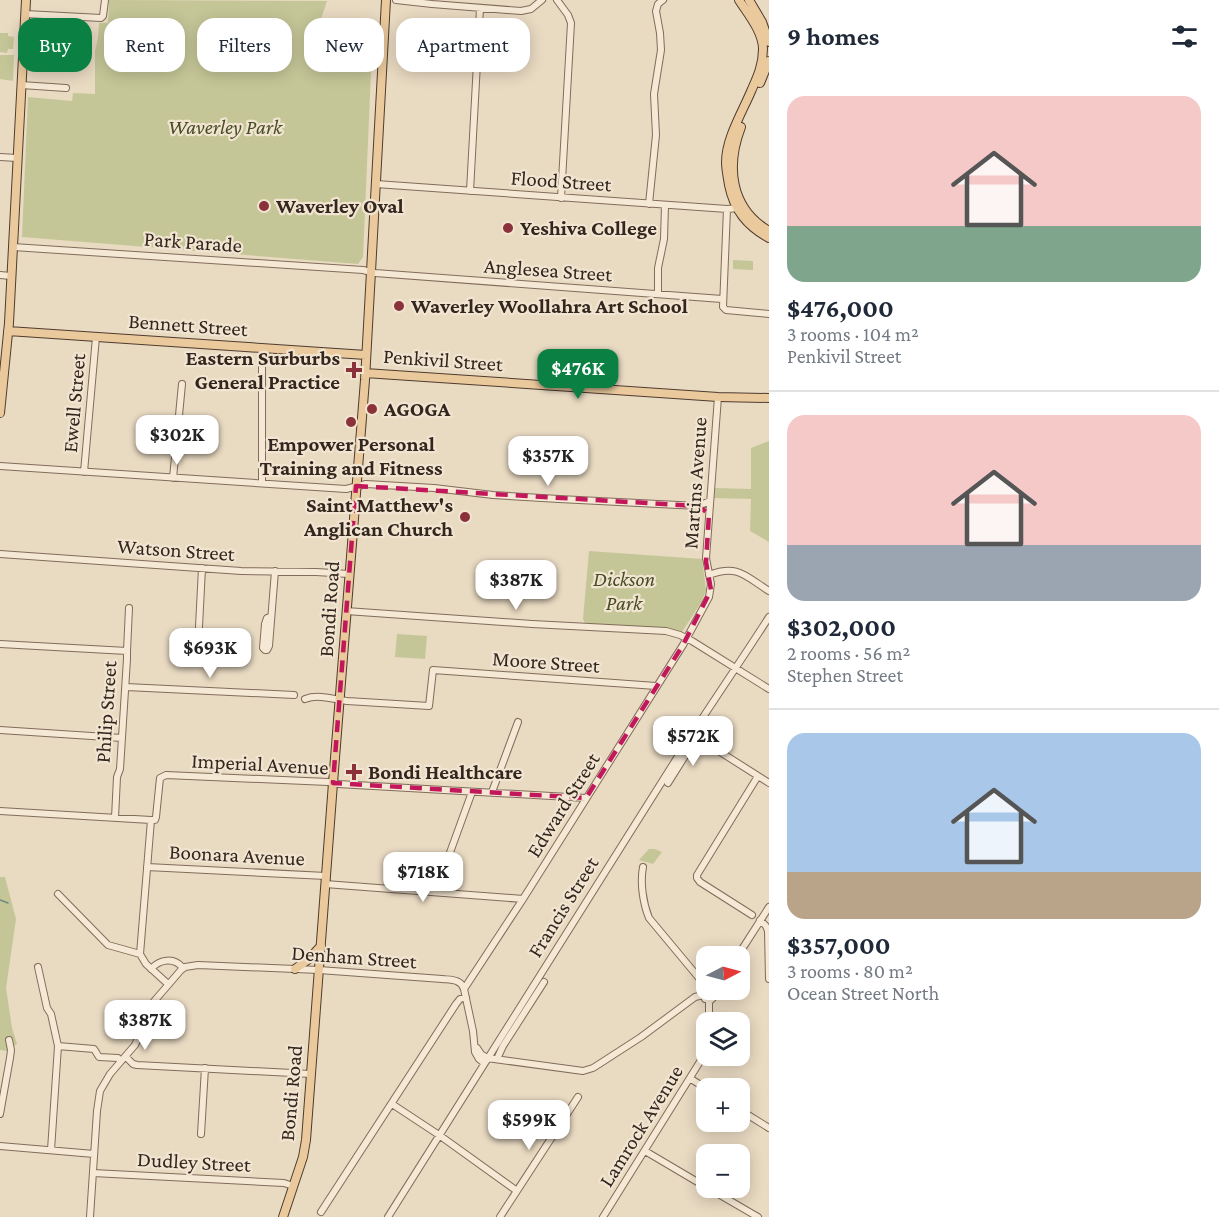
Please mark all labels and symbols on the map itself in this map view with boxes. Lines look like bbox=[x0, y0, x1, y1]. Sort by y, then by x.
park label: Waverley Park bbox=[168, 115, 283, 139]
street label: Flood Street bbox=[510, 166, 613, 197]
place label: Waverley Oval bbox=[275, 194, 404, 218]
marker: Waverley Oval bbox=[257, 199, 271, 213]
place label: Yeshiva College bbox=[520, 216, 657, 240]
marker: Yeshiva College bbox=[501, 221, 515, 235]
street label: Park Parade bbox=[143, 227, 243, 257]
street label: Anglesea Street bbox=[483, 254, 614, 287]
place label: Waverley Woollahra Art School bbox=[410, 294, 688, 318]
marker: Waverley Woollahra Art School bbox=[392, 299, 406, 313]
street label: Bennett Street bbox=[128, 309, 250, 341]
street label: Penkivil Street bbox=[382, 344, 505, 376]
place label: Eastern Surburbs General Practice bbox=[185, 346, 340, 394]
pin: $476K bbox=[536, 349, 620, 400]
street label: Ewell Street bbox=[58, 351, 90, 454]
marker: Eastern Surburbs General Practice bbox=[345, 361, 363, 379]
place label: AGOGA bbox=[383, 397, 451, 421]
marker: AGOGA bbox=[365, 402, 379, 416]
pin: $302K bbox=[135, 415, 219, 466]
marker: Empower Personal Training and Fitness bbox=[344, 415, 358, 429]
street label: Martins Avenue bbox=[678, 416, 712, 550]
place label: Empower Personal Training and Fitness bbox=[260, 432, 443, 480]
pin: $357K bbox=[506, 436, 590, 487]
place label: Saint Matthew's Anglican Church bbox=[303, 493, 453, 541]
marker: Saint Matthew's Anglican Church bbox=[458, 510, 472, 524]
street label: Watson Street bbox=[116, 534, 237, 566]
street label: Bondi Road bbox=[314, 560, 344, 658]
pin: $387K bbox=[474, 560, 558, 611]
park label: Dickson Park bbox=[593, 567, 655, 615]
pin: $693K bbox=[168, 628, 252, 679]
street label: Moore Street bbox=[491, 646, 602, 678]
street label: Philip Street bbox=[90, 659, 122, 764]
pin: $572K bbox=[651, 716, 735, 767]
street label: Edward Street bbox=[521, 747, 605, 862]
street label: Imperial Avenue bbox=[191, 748, 329, 780]
place label: Bondi Healthcare bbox=[368, 760, 523, 784]
marker: Bondi Healthcare bbox=[345, 763, 363, 781]
street label: Boonara Avenue bbox=[169, 839, 305, 871]
street label: Francis Street bbox=[523, 851, 604, 962]
pin: $718K bbox=[381, 852, 465, 903]
street label: Denham Street bbox=[291, 941, 418, 973]
north arrow bbox=[696, 946, 750, 1000]
pin: $387K bbox=[103, 1000, 187, 1051]
street label: Bondi Road bbox=[275, 1044, 307, 1142]
street label: Lamrock Avenue bbox=[594, 1061, 688, 1191]
pin: $599K bbox=[487, 1100, 571, 1151]
street label: Dudley Street bbox=[137, 1147, 252, 1177]

